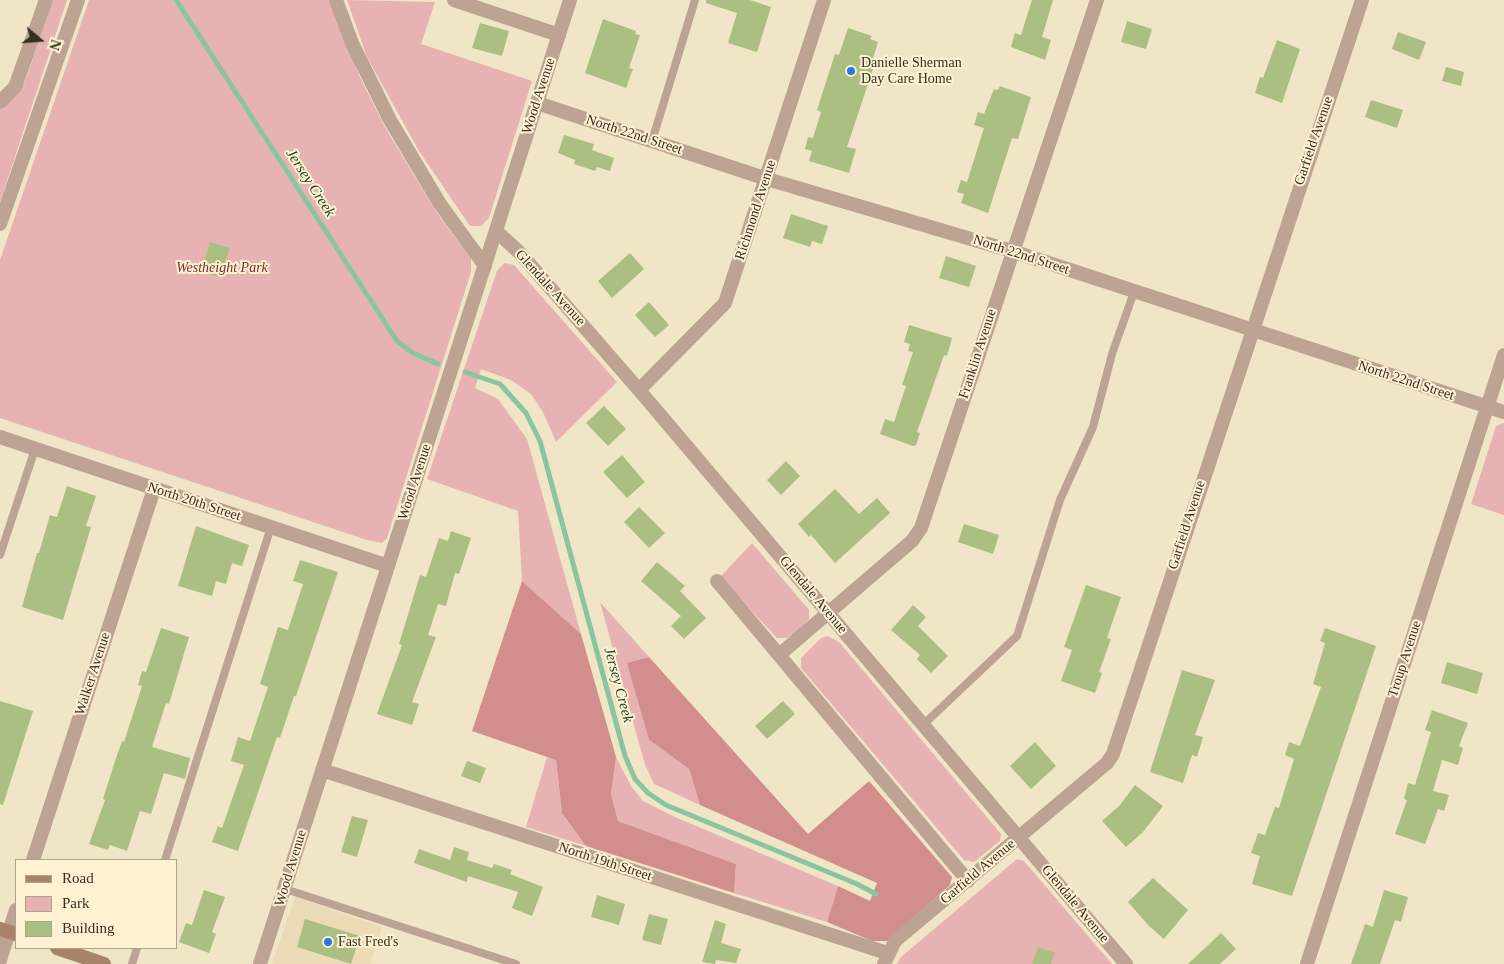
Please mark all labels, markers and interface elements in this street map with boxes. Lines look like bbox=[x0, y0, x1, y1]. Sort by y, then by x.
north arrow bbox=[15, 15, 65, 65]
text: N bbox=[46, 38, 63, 52]
place label: Danielle Sherman Day Care Home bbox=[861, 55, 962, 88]
street label: Wood Avenue bbox=[519, 56, 559, 136]
marker: Danielle Sherman Day Care Home bbox=[845, 65, 857, 77]
street label: Garfield Avenue bbox=[1291, 94, 1337, 188]
street label: North 22nd Street bbox=[584, 112, 684, 158]
water label: Jersey Creek bbox=[281, 146, 339, 220]
street label: Richmond Avenue bbox=[732, 158, 780, 262]
street label: North 22nd Street bbox=[971, 232, 1071, 278]
street label: Glendale Avenue bbox=[511, 247, 589, 329]
park label: Westheight Park bbox=[176, 260, 268, 276]
street label: Franklin Avenue bbox=[956, 307, 1000, 401]
street label: North 22nd Street bbox=[1356, 358, 1456, 404]
street label: Wood Avenue bbox=[395, 442, 435, 522]
street label: Garfield Avenue bbox=[1165, 478, 1209, 572]
street label: North 20th Street bbox=[145, 479, 243, 525]
street label: Glendale Avenue bbox=[776, 553, 850, 637]
street label: Troup Avenue bbox=[1385, 618, 1425, 700]
street label: Walker Avenue bbox=[72, 630, 114, 718]
water label: Jersey Creek bbox=[599, 645, 637, 725]
street label: Wood Avenue bbox=[271, 828, 311, 908]
street label: Garfield Avenue bbox=[937, 836, 1019, 908]
street label: North 19th Street bbox=[556, 839, 654, 885]
legend bbox=[15, 859, 178, 949]
street label: Glendale Avenue bbox=[1038, 862, 1112, 946]
text: Road bbox=[62, 870, 94, 886]
text: Park bbox=[62, 895, 90, 911]
text: Building bbox=[62, 920, 115, 936]
place label: Fast Fred's bbox=[338, 934, 398, 950]
marker: Fast Fred's bbox=[322, 936, 334, 948]

